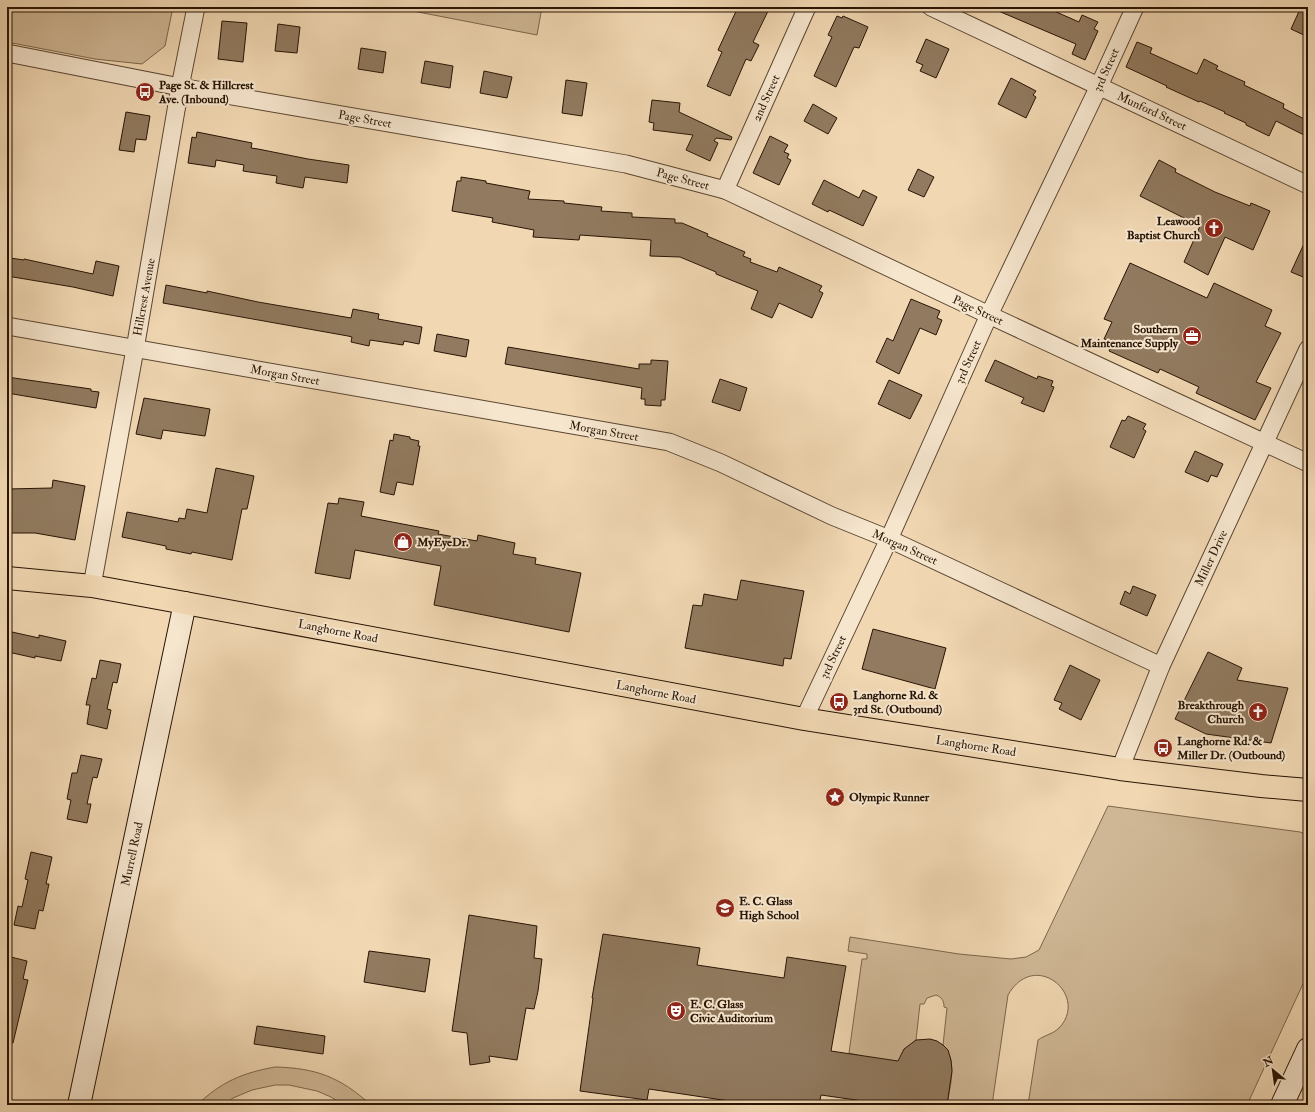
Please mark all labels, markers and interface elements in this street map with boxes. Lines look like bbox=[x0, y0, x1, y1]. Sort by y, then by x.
street label: 3rd Street bbox=[1090, 46, 1123, 94]
street label: 2nd Street bbox=[750, 72, 783, 124]
place label: Page St. & Hillcrest Ave. (Inbound) bbox=[158, 78, 254, 107]
bus stop icon: Page St. & Hillcrest Ave. (Inbound) bbox=[134, 81, 156, 103]
street label: Munford Street bbox=[1115, 89, 1189, 134]
street label: Page Street bbox=[337, 107, 393, 132]
street label: Page Street bbox=[655, 165, 711, 194]
place label: Leawood Baptist Church bbox=[1127, 214, 1201, 243]
church icon: Leawood Baptist Church bbox=[1203, 217, 1225, 239]
street label: Hillcrest Avenue bbox=[130, 257, 159, 337]
street label: Page Street bbox=[950, 292, 1006, 329]
place label: Southern Maintenance Supply bbox=[1079, 322, 1179, 351]
office icon: Southern Maintenance Supply bbox=[1181, 325, 1203, 347]
street label: 3rd Street bbox=[952, 338, 985, 386]
street label: Morgan Street bbox=[249, 362, 321, 389]
street label: Morgan Street bbox=[568, 418, 640, 445]
street label: Morgan Street bbox=[870, 526, 940, 569]
street label: Miller Drive bbox=[1192, 528, 1231, 589]
shop icon: MyEyeDr. bbox=[392, 531, 414, 553]
place label: MyEyeDr. bbox=[416, 535, 469, 550]
street label: Langhorne Road bbox=[297, 616, 379, 647]
street label: 3rd Street bbox=[817, 633, 850, 681]
street label: Langhorne Road bbox=[615, 677, 697, 708]
place label: Langhorne Rd. & 3rd St. (Outbound) bbox=[853, 688, 942, 717]
bus stop icon: Langhorne Rd. & 3rd St. (Outbound) bbox=[828, 691, 850, 713]
place label: Breakthrough Church bbox=[1177, 698, 1245, 727]
church icon: Breakthrough Church bbox=[1247, 701, 1269, 723]
street label: Langhorne Road bbox=[935, 733, 1017, 760]
place label: Langhorne Rd. & Miller Dr. (Outbound) bbox=[1176, 734, 1285, 763]
bus stop icon: Langhorne Rd. & Miller Dr. (Outbound) bbox=[1152, 737, 1174, 759]
place icon: Olympic Runner bbox=[824, 786, 846, 808]
place label: Olympic Runner bbox=[849, 790, 930, 805]
street label: Murrell Road bbox=[118, 821, 147, 888]
place label: E. C. Glass High School bbox=[739, 894, 800, 923]
school or university icon: E. C. Glass High School bbox=[714, 897, 736, 919]
place label: E. C. Glass Civic Auditorium bbox=[690, 997, 774, 1026]
theatre icon: E. C. Glass Civic Auditorium bbox=[665, 1000, 687, 1022]
north arrow bbox=[1253, 1050, 1293, 1090]
text: N bbox=[1260, 1053, 1277, 1070]

